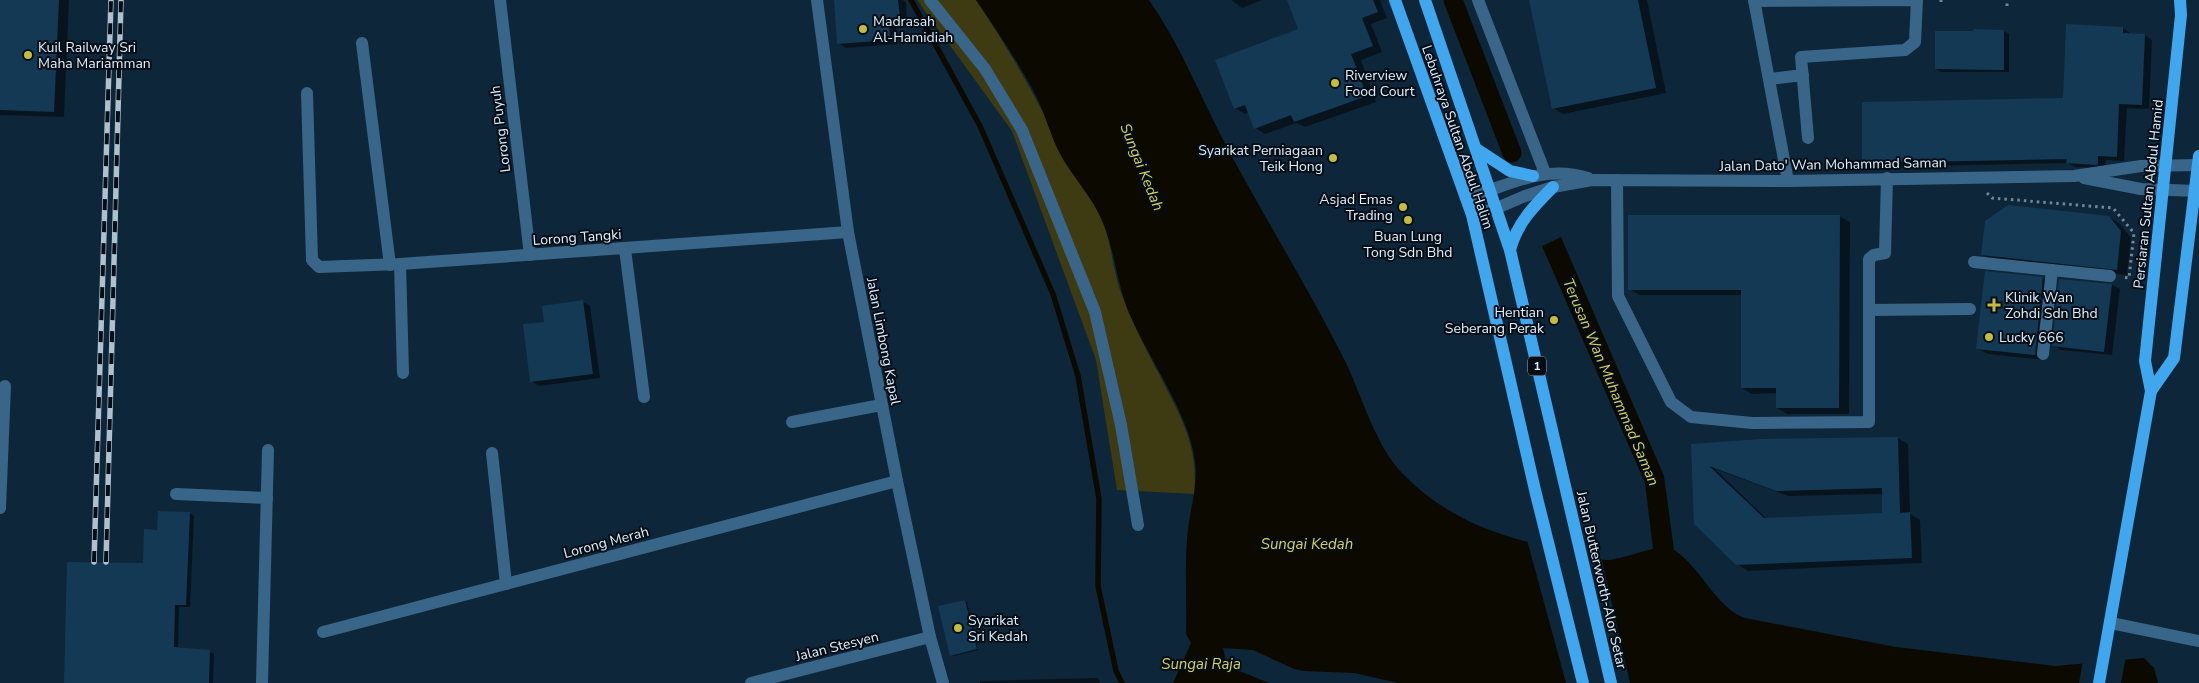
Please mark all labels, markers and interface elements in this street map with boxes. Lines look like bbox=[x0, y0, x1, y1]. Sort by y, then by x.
place label: Madrasah Al-Hamidiah bbox=[873, 12, 953, 47]
marker: Madrasah Al-Hamidiah bbox=[857, 23, 869, 35]
place label: Kuil Railway Sri Maha Mariamman bbox=[38, 38, 151, 73]
street label: Lebuhraya Sultan Abdul Halim bbox=[1417, 43, 1498, 232]
marker: Kuil Railway Sri Maha Mariamman bbox=[22, 49, 34, 61]
place label: Riverview Food Court bbox=[1345, 66, 1415, 101]
marker: Riverview Food Court bbox=[1329, 77, 1341, 89]
street label: Lorong Puyuh bbox=[486, 84, 515, 173]
street label: Persiaran Sultan Abdul Hamid bbox=[2129, 98, 2168, 290]
water label: Sungai Kedah bbox=[1115, 120, 1169, 214]
place label: Syarikat Perniagaan Teik Hong bbox=[1198, 141, 1323, 176]
marker: Syarikat Perniagaan Teik Hong bbox=[1327, 152, 1339, 164]
street label: Jalan Dato' Wan Mohammad Saman bbox=[1718, 153, 1947, 176]
place label: Asjad Emas Trading bbox=[1319, 190, 1393, 225]
marker: Asjad Emas Trading bbox=[1397, 201, 1409, 213]
marker: Buan Lung Tong Sdn Bhd bbox=[1402, 214, 1414, 226]
street label: Lorong Tangki bbox=[532, 225, 622, 250]
place label: Buan Lung Tong Sdn Bhd bbox=[1364, 227, 1452, 262]
street label: Jalan Limbong Kapal bbox=[862, 275, 905, 407]
water label: Terusan Wan Muhammad Saman bbox=[1558, 275, 1664, 489]
place label: Klinik Wan Zohdi Sdn Bhd bbox=[2005, 288, 2098, 323]
marker: Klinik Wan Zohdi Sdn Bhd bbox=[1987, 298, 2001, 312]
place label: Hentian Seberang Perak bbox=[1445, 303, 1545, 338]
marker: Hentian Seberang Perak bbox=[1548, 314, 1560, 326]
place label: Lucky 666 bbox=[1999, 328, 2064, 347]
marker: Lucky 666 bbox=[1983, 331, 1995, 343]
road number: 1 bbox=[1528, 356, 1546, 376]
street label: Jalan Butterworth-Alor Setar bbox=[1572, 488, 1631, 671]
street label: Lorong Merah bbox=[561, 522, 651, 563]
water label: Sungai Kedah bbox=[1261, 534, 1353, 554]
place label: Syarikat Sri Kedah bbox=[968, 611, 1028, 646]
marker: Syarikat Sri Kedah bbox=[952, 622, 964, 634]
street label: Jalan Stesyen bbox=[793, 627, 881, 666]
water label: Sungai Raja bbox=[1161, 654, 1241, 674]

